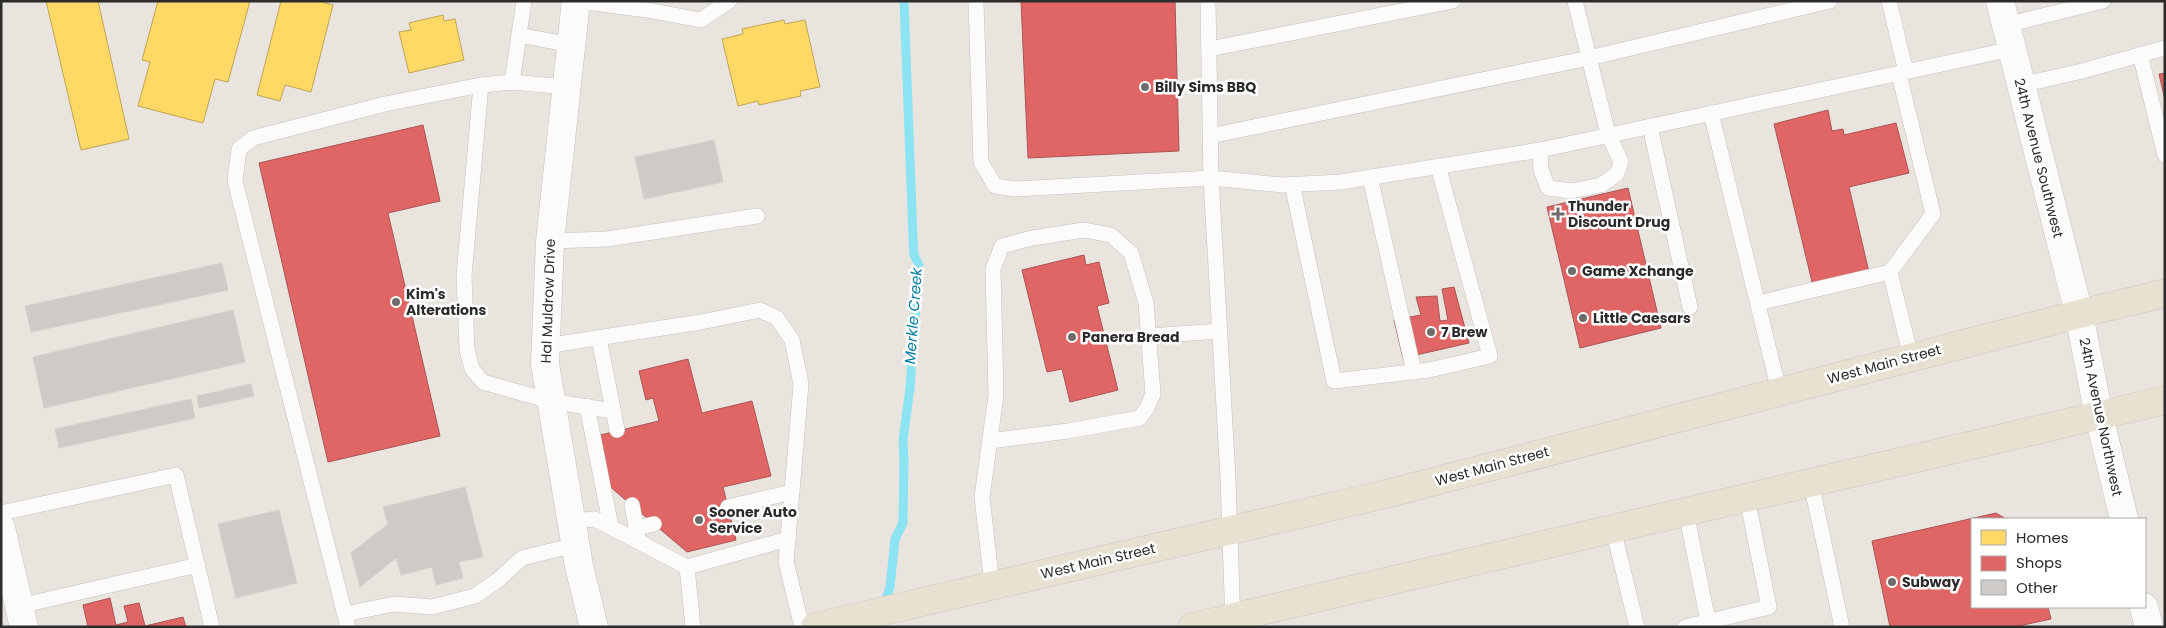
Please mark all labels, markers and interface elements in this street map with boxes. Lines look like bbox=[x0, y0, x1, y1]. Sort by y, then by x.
street label: 24th Avenue Southwest bbox=[2009, 76, 2069, 240]
place label: Billy Sims BBQ bbox=[1155, 77, 1256, 97]
marker: Billy Sims BBQ bbox=[1139, 81, 1151, 93]
place label: Thunder Discount Drug bbox=[1568, 196, 1670, 232]
marker: Thunder Discount Drug bbox=[1552, 208, 1564, 220]
street label: Hal Muldrow Drive bbox=[536, 238, 560, 364]
place label: Game Xchange bbox=[1582, 261, 1694, 281]
marker: Game Xchange bbox=[1566, 265, 1578, 277]
water label: Merkle Creek bbox=[899, 266, 927, 365]
place label: Kim's Alterations bbox=[406, 284, 486, 320]
marker: Kim's Alterations bbox=[390, 296, 402, 308]
place label: Little Caesars bbox=[1593, 308, 1691, 328]
marker: Little Caesars bbox=[1577, 312, 1589, 324]
place label: 7 Brew bbox=[1441, 322, 1488, 342]
marker: 7 Brew bbox=[1425, 326, 1437, 338]
place label: Panera Bread bbox=[1082, 327, 1180, 347]
marker: Panera Bread bbox=[1066, 331, 1078, 343]
street label: 24th Avenue Northwest bbox=[2074, 336, 2128, 498]
street label: West Main Street bbox=[1825, 339, 1943, 389]
street label: West Main Street bbox=[1433, 441, 1551, 491]
place label: Sooner Auto Service bbox=[709, 502, 797, 538]
marker: Sooner Auto Service bbox=[693, 514, 705, 526]
legend bbox=[1971, 518, 2146, 608]
text: Homes bbox=[2016, 527, 2069, 548]
street label: West Main Street bbox=[1039, 538, 1157, 584]
text: Shops bbox=[2016, 552, 2062, 573]
place label: Subway bbox=[1902, 572, 1960, 592]
marker: Subway bbox=[1886, 576, 1898, 588]
text: Other bbox=[2016, 577, 2058, 598]

